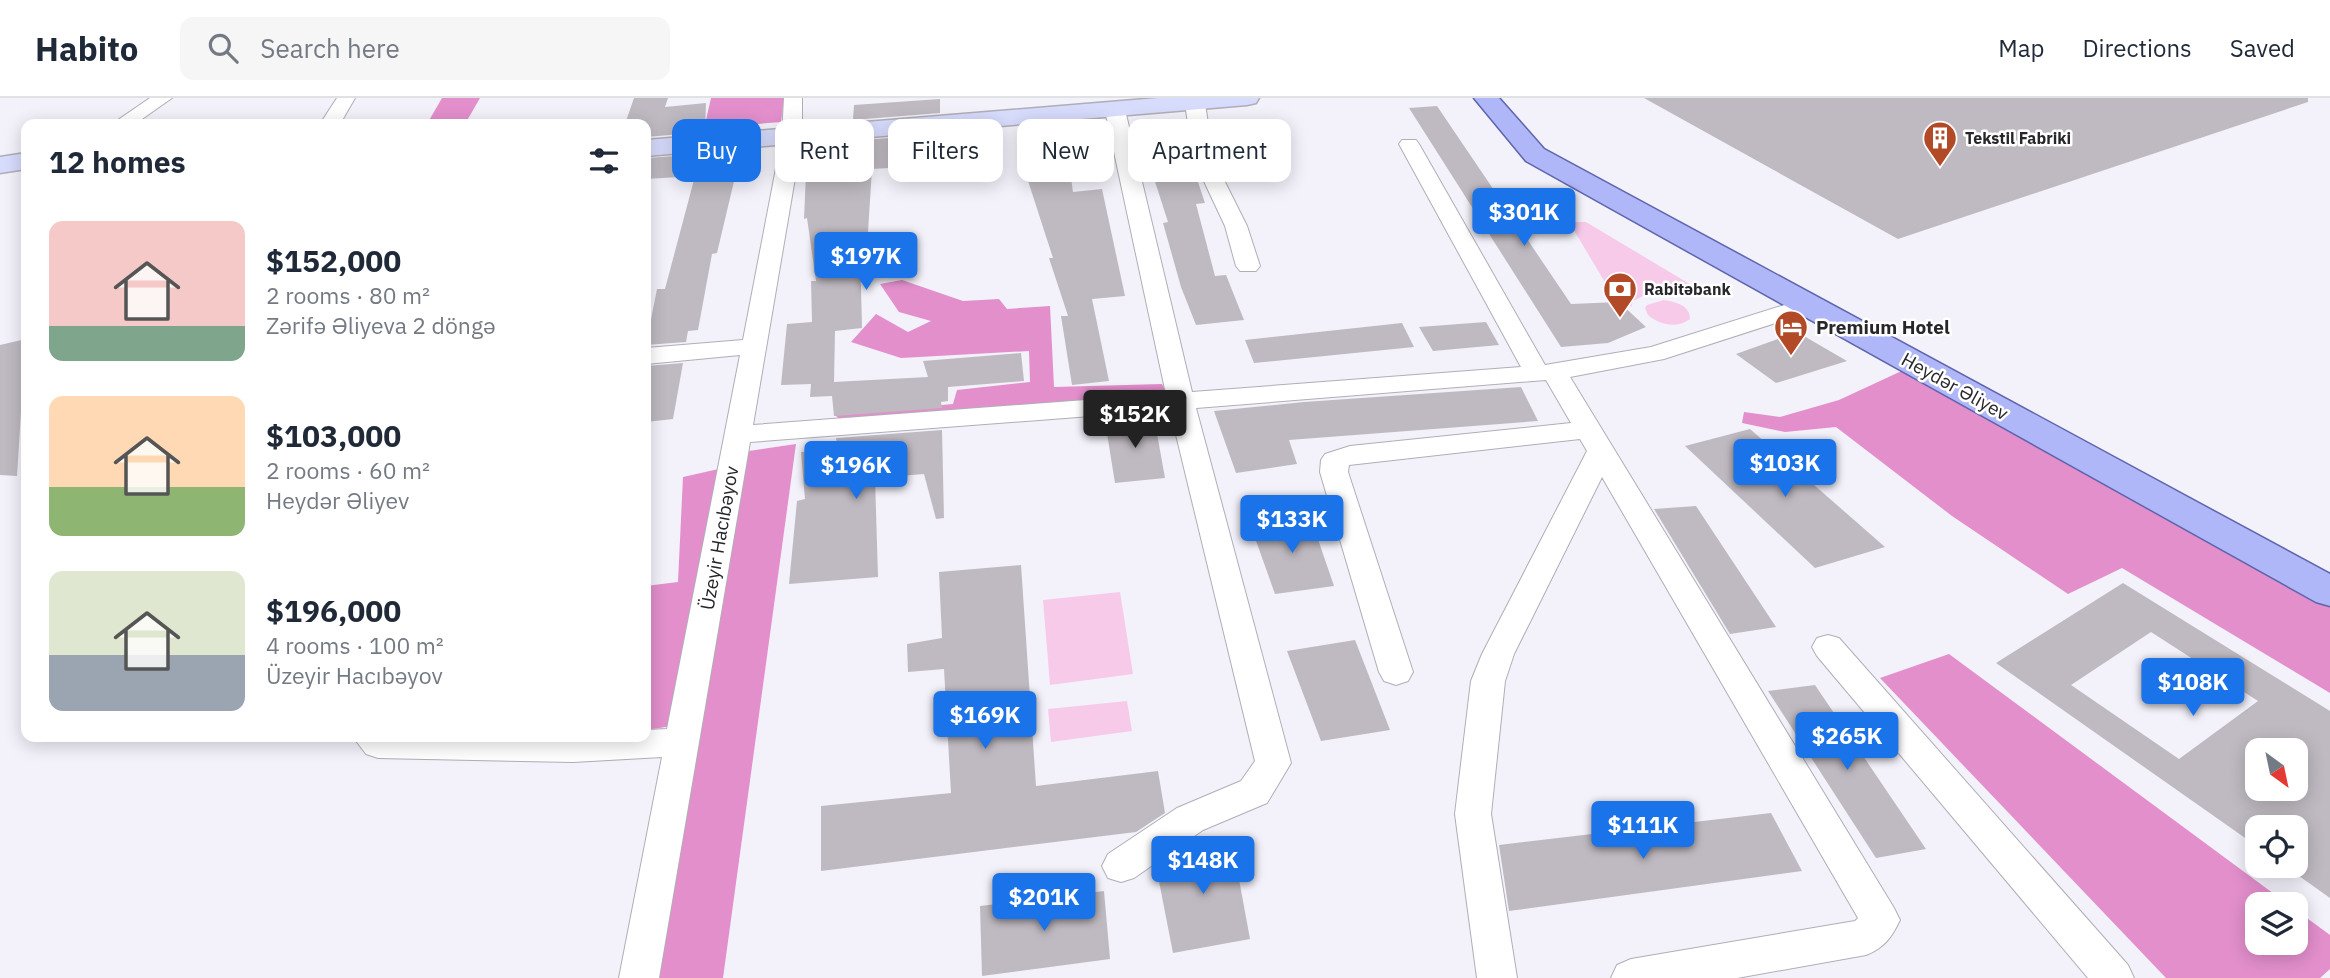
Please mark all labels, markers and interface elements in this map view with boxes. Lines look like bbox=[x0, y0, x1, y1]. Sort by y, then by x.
search box bbox=[180, 17, 670, 80]
text: Habito bbox=[35, 27, 138, 70]
icon: search bbox=[204, 29, 242, 67]
text: Search here bbox=[260, 31, 400, 65]
text: Map bbox=[1998, 32, 2044, 64]
text: Directions bbox=[2082, 32, 2192, 64]
text: Saved bbox=[2230, 32, 2295, 64]
chip: Buy bbox=[672, 119, 761, 182]
chip: Rent bbox=[775, 119, 874, 182]
chip: Filters bbox=[888, 119, 1003, 182]
chip: New bbox=[1017, 119, 1114, 182]
chip: Apartment bbox=[1128, 119, 1291, 182]
building icon: Tekstil Fabriki bbox=[1921, 119, 1959, 168]
place label: Tekstil Fabriki bbox=[1965, 128, 2071, 148]
text: 12 homes bbox=[49, 142, 186, 181]
icon: filters bbox=[585, 142, 623, 180]
pin: $301K bbox=[1475, 188, 1573, 248]
text: $301K bbox=[1488, 196, 1560, 226]
pin: $197K bbox=[817, 232, 915, 292]
text: $197K bbox=[830, 240, 902, 270]
text: $152,000 bbox=[266, 241, 401, 280]
icon: home bbox=[105, 249, 189, 333]
bank icon: Rabitəbank bbox=[1601, 270, 1639, 319]
place label: Rabitəbank bbox=[1644, 279, 1731, 299]
text: 2 rooms · 80 m² bbox=[266, 280, 430, 310]
hotel icon: Premium Hotel bbox=[1772, 308, 1810, 357]
text: Zərifə Əliyeva 2 döngə bbox=[266, 310, 496, 340]
place label: Premium Hotel bbox=[1816, 315, 1950, 339]
street label: Heydər Əliyev bbox=[1897, 347, 2013, 425]
pin: $152K bbox=[1086, 390, 1184, 450]
text: $152K bbox=[1099, 398, 1171, 428]
text: $103,000 bbox=[266, 416, 401, 455]
icon: home bbox=[105, 424, 189, 508]
pin: $103K bbox=[1736, 440, 1834, 499]
pin: $196K bbox=[807, 442, 905, 501]
text: $103K bbox=[1749, 447, 1821, 477]
text: $196K bbox=[820, 449, 892, 479]
text: 2 rooms · 60 m² bbox=[266, 455, 430, 485]
street label: Üzeyir Hacıbəyov bbox=[695, 464, 743, 612]
text: Heydər Əliyev bbox=[266, 485, 409, 515]
pin: $133K bbox=[1243, 496, 1341, 555]
text: $133K bbox=[1256, 503, 1328, 533]
text: $196,000 bbox=[266, 591, 401, 630]
icon: home bbox=[105, 599, 189, 683]
text: 4 rooms · 100 m² bbox=[266, 630, 444, 660]
pin: $108K bbox=[2144, 658, 2242, 718]
text: Üzeyir Hacıbəyov bbox=[266, 660, 443, 690]
text: $108K bbox=[2157, 666, 2229, 696]
pin: $169K bbox=[936, 692, 1034, 751]
text: $169K bbox=[949, 699, 1021, 729]
pin: $265K bbox=[1798, 712, 1896, 772]
text: $265K bbox=[1811, 720, 1883, 750]
north arrow bbox=[2245, 738, 2308, 802]
map controls bbox=[2245, 738, 2308, 955]
pin: $111K bbox=[1594, 802, 1692, 861]
text: $111K bbox=[1607, 809, 1679, 839]
button: locate bbox=[2245, 815, 2308, 878]
pin: $148K bbox=[1154, 836, 1252, 896]
text: $148K bbox=[1167, 844, 1239, 874]
pin: $201K bbox=[995, 874, 1093, 933]
text: $201K bbox=[1008, 881, 1080, 911]
button: layers bbox=[2245, 892, 2308, 955]

